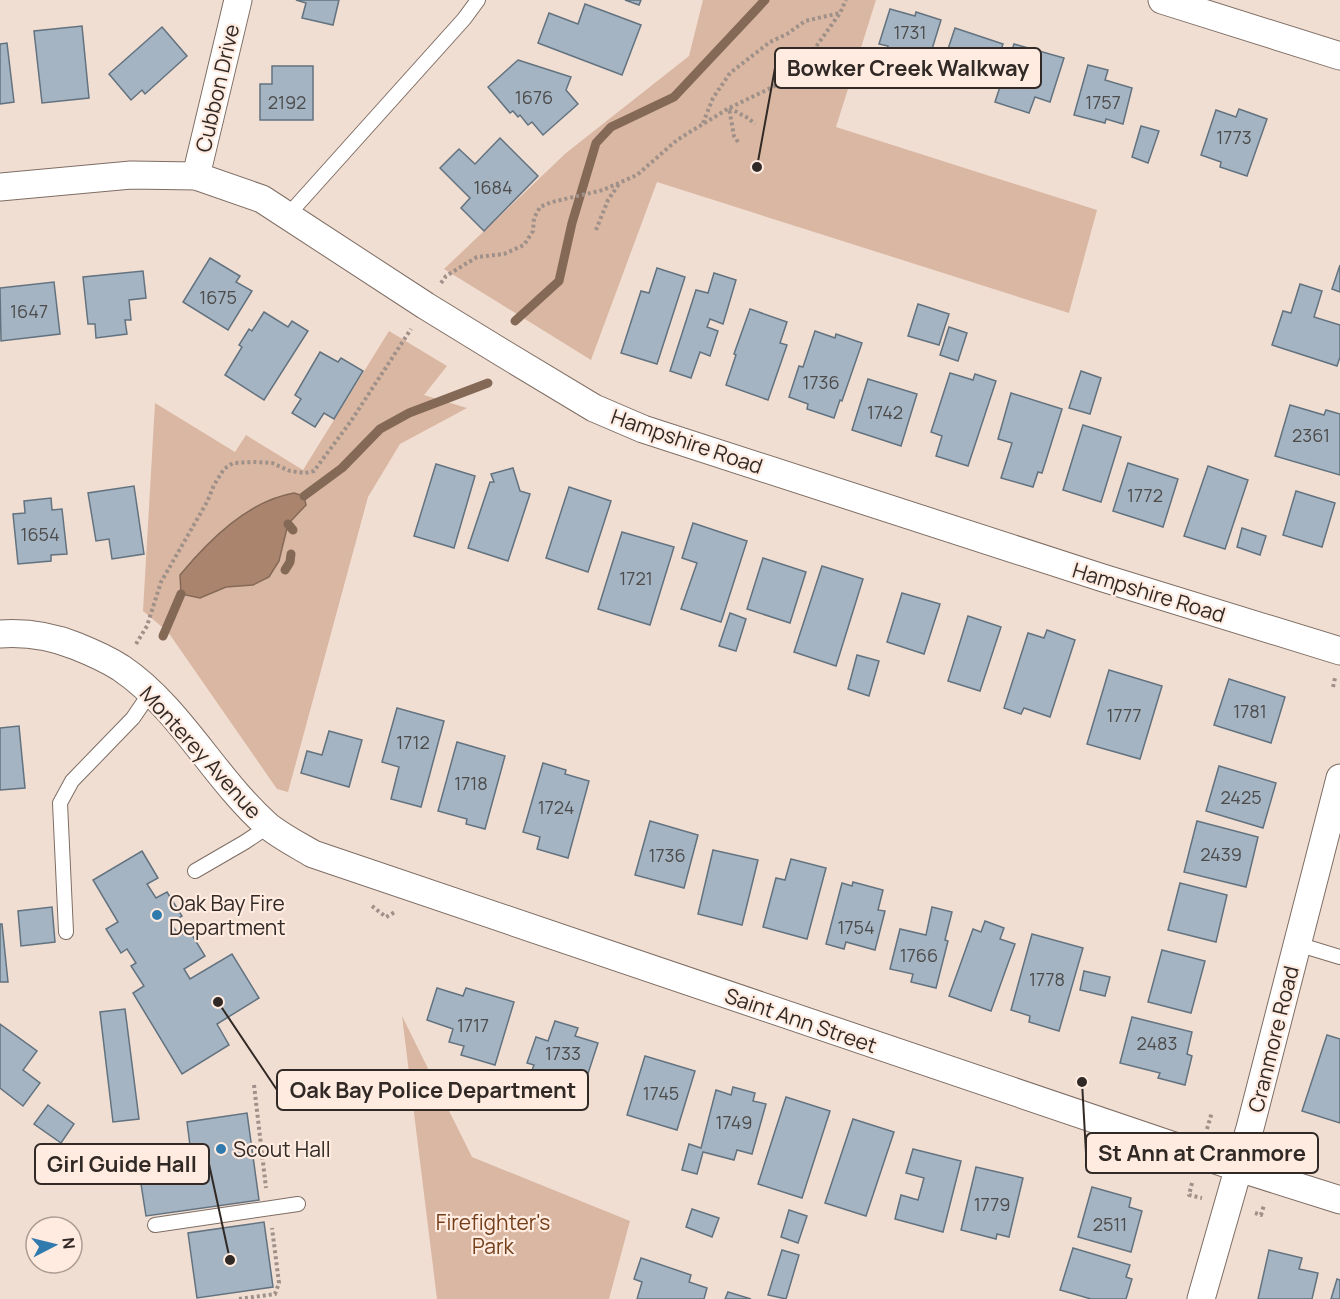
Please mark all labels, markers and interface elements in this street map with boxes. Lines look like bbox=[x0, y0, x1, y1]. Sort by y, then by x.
house number: 1731 bbox=[893, 20, 927, 44]
street label: Cubbon Drive bbox=[189, 21, 245, 155]
callout: Bowker Creek Walkway bbox=[775, 48, 1041, 88]
text: Bowker Creek Walkway bbox=[787, 53, 1030, 83]
house number: 1676 bbox=[515, 85, 553, 109]
house number: 2192 bbox=[268, 90, 306, 114]
house number: 1757 bbox=[1085, 90, 1121, 114]
house number: 1773 bbox=[1216, 125, 1252, 149]
house number: 1684 bbox=[473, 175, 513, 199]
house number: 1675 bbox=[199, 285, 237, 309]
house number: 1647 bbox=[10, 299, 48, 323]
house number: 1736 bbox=[802, 370, 840, 394]
house number: 1742 bbox=[867, 400, 903, 424]
street label: Hampshire Road bbox=[608, 402, 766, 480]
house number: 2361 bbox=[1292, 423, 1330, 447]
house number: 1772 bbox=[1127, 483, 1163, 507]
house number: 1654 bbox=[20, 522, 60, 546]
street label: Hampshire Road bbox=[1069, 555, 1229, 629]
house number: 1721 bbox=[619, 566, 653, 590]
street label: Monterey Avenue bbox=[134, 680, 268, 824]
house number: 1781 bbox=[1233, 699, 1267, 723]
house number: 1777 bbox=[1106, 703, 1142, 727]
house number: 1712 bbox=[396, 730, 430, 754]
house number: 1718 bbox=[454, 771, 488, 795]
house number: 2425 bbox=[1220, 785, 1262, 809]
house number: 1724 bbox=[538, 795, 574, 819]
house number: 2439 bbox=[1200, 842, 1242, 866]
house number: 1736 bbox=[648, 843, 686, 867]
place label: Oak Bay Fire Department bbox=[169, 889, 286, 941]
marker: Oak Bay Fire Department bbox=[150, 908, 164, 922]
house number: 1754 bbox=[837, 915, 875, 939]
house number: 1766 bbox=[900, 943, 938, 967]
street label: Cranmore Road bbox=[1241, 963, 1305, 1115]
house number: 1778 bbox=[1029, 967, 1065, 991]
street label: Saint Ann Street bbox=[721, 981, 881, 1059]
house number: 1717 bbox=[457, 1013, 489, 1037]
house number: 2483 bbox=[1137, 1031, 1177, 1055]
house number: 1733 bbox=[545, 1041, 581, 1065]
callout: Oak Bay Police Department bbox=[277, 1070, 588, 1110]
text: Oak Bay Police Department bbox=[290, 1075, 576, 1105]
house number: 1745 bbox=[643, 1081, 679, 1105]
house number: 1749 bbox=[716, 1110, 752, 1134]
callout: St Ann at Cranmore bbox=[1086, 1133, 1318, 1173]
place label: Scout Hall bbox=[233, 1135, 331, 1163]
text: St Ann at Cranmore bbox=[1098, 1138, 1306, 1168]
marker: Scout Hall bbox=[214, 1142, 228, 1156]
callout: Girl Guide Hall bbox=[35, 1144, 209, 1184]
text: Girl Guide Hall bbox=[47, 1149, 197, 1179]
house number: 1779 bbox=[974, 1192, 1010, 1216]
park label: Firefighter's Park bbox=[436, 1208, 550, 1260]
house number: 2511 bbox=[1093, 1212, 1127, 1236]
north arrow bbox=[24, 1215, 84, 1275]
text: N bbox=[57, 1236, 81, 1250]

